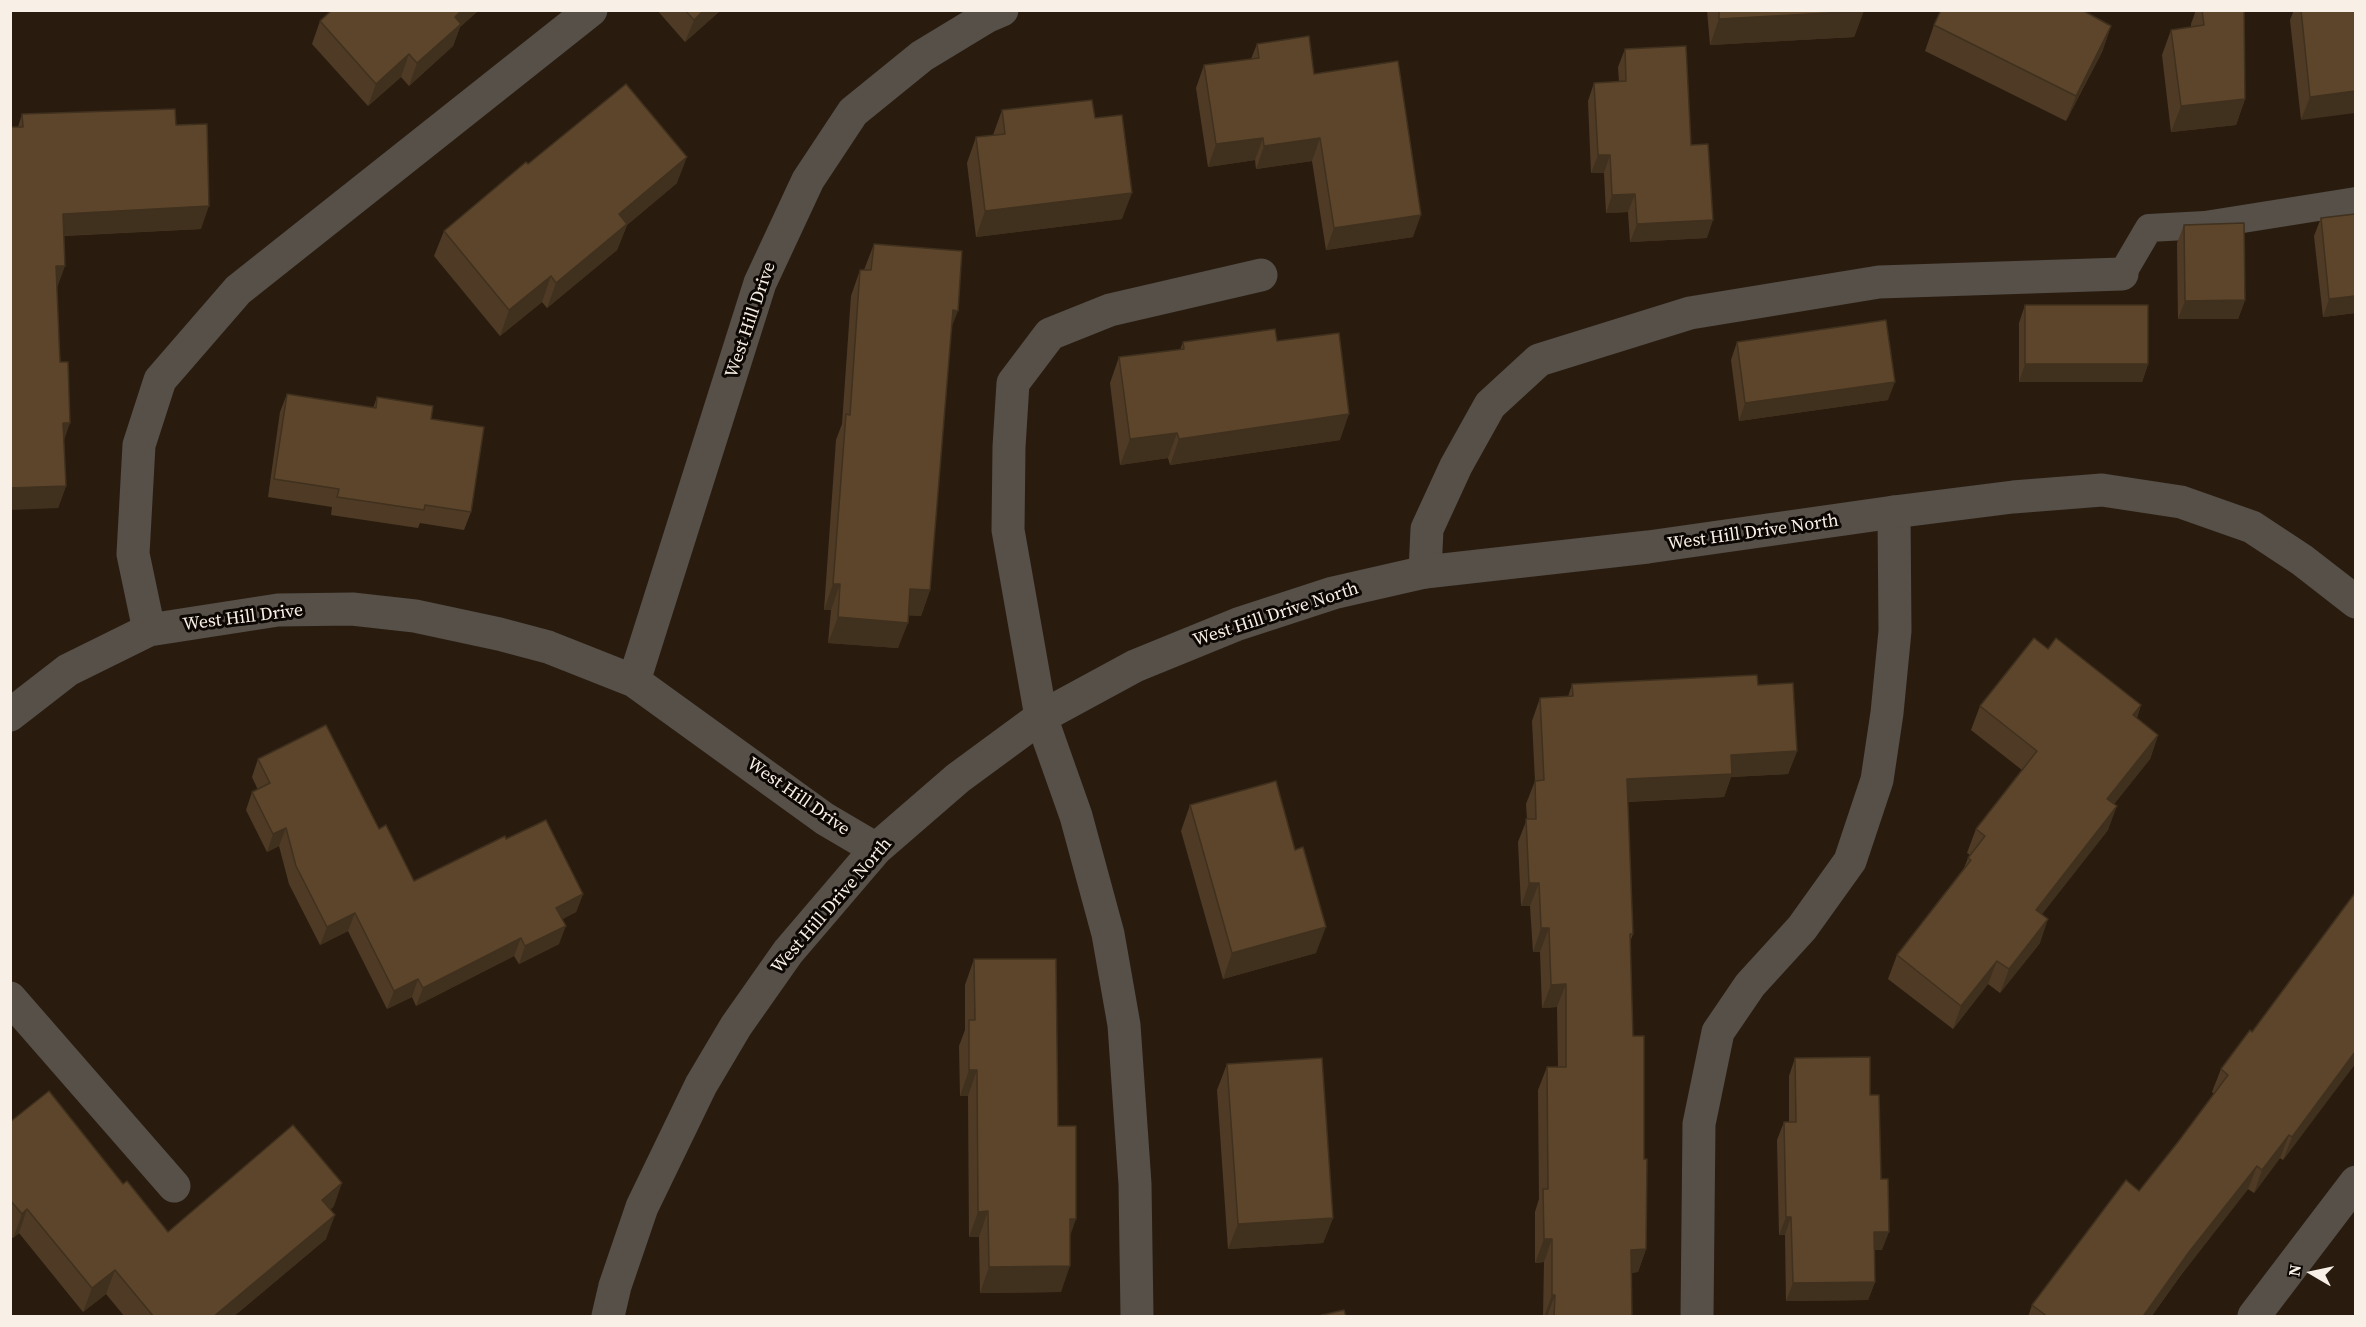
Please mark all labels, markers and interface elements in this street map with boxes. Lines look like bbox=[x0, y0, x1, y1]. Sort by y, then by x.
street label: West Hill Drive bbox=[721, 259, 781, 381]
street label: West Hill Drive North bbox=[1666, 510, 1840, 556]
street label: West Hill Drive North bbox=[1191, 578, 1361, 652]
street label: West Hill Drive bbox=[182, 600, 304, 636]
street label: West Hill Drive bbox=[742, 753, 854, 841]
street label: West Hill Drive North bbox=[767, 834, 897, 978]
north arrow bbox=[2282, 1243, 2342, 1303]
text: N bbox=[2282, 1263, 2306, 1278]

